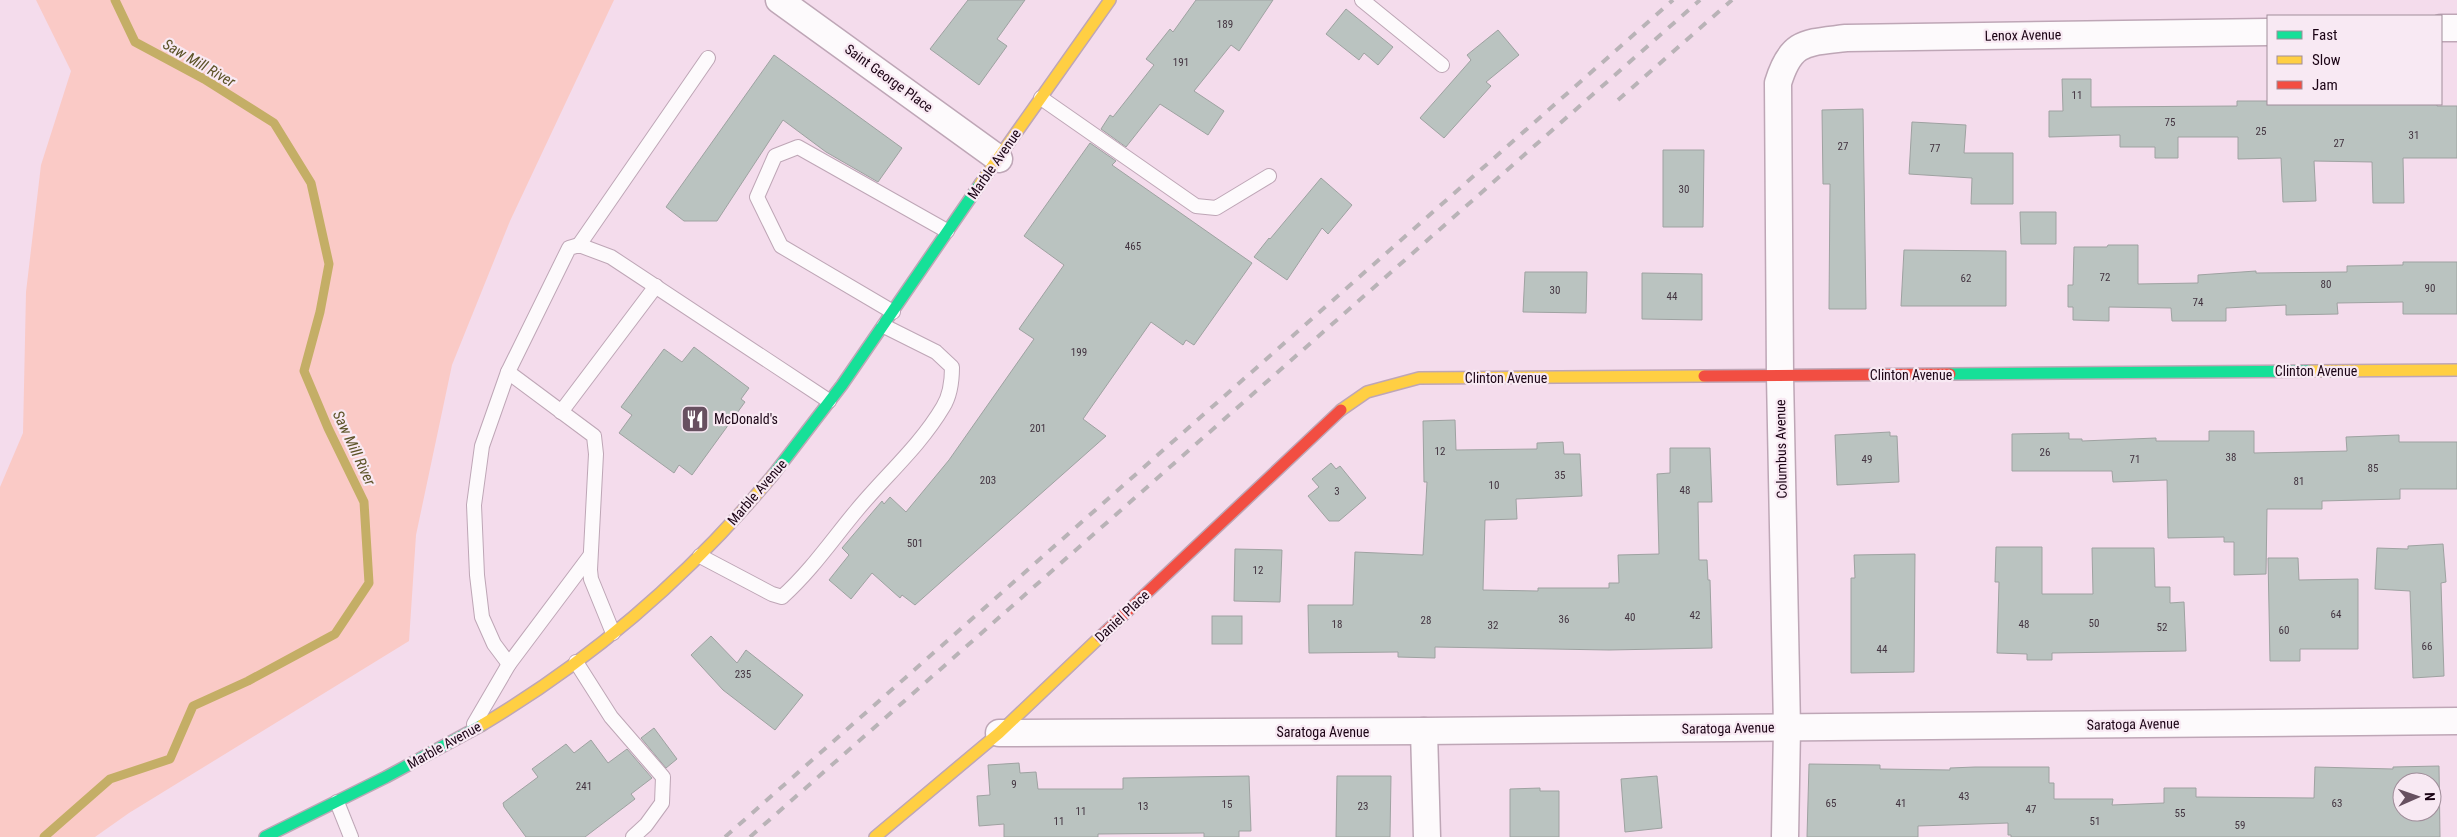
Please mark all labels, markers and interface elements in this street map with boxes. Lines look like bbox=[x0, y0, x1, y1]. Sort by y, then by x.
legend bbox=[2267, 15, 2442, 105]
house number: 189 bbox=[1217, 18, 1233, 31]
street label: Lenox Avenue bbox=[1985, 26, 2062, 44]
text: Fast bbox=[2312, 26, 2337, 44]
water label: Saw Mill River bbox=[160, 35, 239, 91]
street label: Saint George Place bbox=[842, 41, 936, 115]
text: Slow bbox=[2312, 51, 2341, 69]
house number: 191 bbox=[1173, 56, 1189, 69]
text: Jam bbox=[2312, 76, 2338, 94]
house number: 11 bbox=[2072, 89, 2082, 102]
house number: 75 bbox=[2165, 116, 2175, 129]
house number: 25 bbox=[2256, 125, 2266, 138]
street label: Marble Avenue bbox=[964, 126, 1024, 202]
house number: 31 bbox=[2409, 129, 2419, 142]
house number: 27 bbox=[2334, 137, 2344, 150]
house number: 27 bbox=[1838, 140, 1848, 153]
house number: 77 bbox=[1930, 142, 1940, 155]
house number: 30 bbox=[1679, 183, 1689, 196]
house number: 465 bbox=[1125, 240, 1141, 253]
house number: 72 bbox=[2100, 271, 2110, 284]
house number: 62 bbox=[1961, 272, 1971, 285]
house number: 80 bbox=[2321, 278, 2331, 291]
house number: 90 bbox=[2425, 282, 2435, 295]
house number: 30 bbox=[1550, 284, 1560, 297]
house number: 44 bbox=[1667, 290, 1678, 303]
house number: 74 bbox=[2193, 296, 2204, 309]
house number: 199 bbox=[1071, 346, 1087, 359]
street label: Clinton Avenue bbox=[2275, 363, 2358, 379]
street label: Clinton Avenue bbox=[1870, 367, 1953, 383]
street label: Clinton Avenue bbox=[1465, 370, 1548, 386]
street label: Columbus Avenue bbox=[1772, 399, 1790, 499]
restaurant icon: McDonald's bbox=[680, 404, 710, 434]
water label: Saw Mill River bbox=[329, 408, 379, 489]
place label: McDonald's bbox=[714, 411, 778, 427]
house number: 201 bbox=[1030, 422, 1046, 435]
house number: 12 bbox=[1435, 445, 1445, 458]
house number: 26 bbox=[2040, 446, 2050, 459]
house number: 38 bbox=[2226, 451, 2236, 464]
house number: 49 bbox=[1862, 453, 1872, 466]
house number: 71 bbox=[2130, 453, 2140, 466]
street label: Marble Avenue bbox=[724, 456, 790, 528]
house number: 85 bbox=[2368, 462, 2378, 475]
house number: 35 bbox=[1555, 469, 1565, 482]
house number: 203 bbox=[980, 474, 996, 487]
house number: 81 bbox=[2294, 475, 2304, 488]
house number: 10 bbox=[1489, 479, 1499, 492]
house number: 48 bbox=[1680, 484, 1690, 497]
house number: 3 bbox=[1334, 485, 1340, 498]
house number: 501 bbox=[907, 537, 923, 550]
house number: 12 bbox=[1253, 564, 1263, 577]
street label: Daniel Place bbox=[1092, 587, 1153, 645]
house number: 64 bbox=[2331, 608, 2342, 621]
house number: 42 bbox=[1690, 609, 1700, 622]
house number: 40 bbox=[1625, 611, 1635, 624]
house number: 36 bbox=[1559, 613, 1569, 626]
house number: 28 bbox=[1421, 614, 1431, 627]
house number: 50 bbox=[2089, 617, 2099, 630]
house number: 18 bbox=[1332, 618, 1342, 631]
house number: 48 bbox=[2019, 618, 2029, 631]
house number: 32 bbox=[1488, 619, 1498, 632]
house number: 52 bbox=[2157, 621, 2167, 634]
house number: 60 bbox=[2279, 624, 2289, 637]
house number: 66 bbox=[2422, 640, 2432, 653]
house number: 44 bbox=[1877, 643, 1888, 656]
house number: 235 bbox=[735, 668, 751, 681]
street label: Saratoga Avenue bbox=[2086, 715, 2180, 733]
street label: Marble Avenue bbox=[404, 718, 484, 772]
street label: Saratoga Avenue bbox=[1681, 719, 1775, 737]
street label: Saratoga Avenue bbox=[1277, 724, 1370, 740]
north arrow bbox=[2392, 772, 2442, 822]
house number: 9 bbox=[1011, 778, 1017, 791]
house number: 241 bbox=[576, 780, 592, 793]
house number: 43 bbox=[1959, 790, 1969, 803]
text: N bbox=[2422, 792, 2438, 801]
house number: 65 bbox=[1826, 797, 1836, 810]
house number: 41 bbox=[1896, 797, 1906, 810]
house number: 63 bbox=[2332, 797, 2342, 810]
house number: 15 bbox=[1222, 798, 1232, 811]
house number: 13 bbox=[1138, 800, 1148, 813]
house number: 23 bbox=[1358, 800, 1368, 813]
house number: 47 bbox=[2026, 803, 2036, 816]
house number: 11 bbox=[1076, 805, 1086, 818]
house number: 55 bbox=[2175, 807, 2185, 820]
house number: 11 bbox=[1054, 815, 1064, 828]
house number: 51 bbox=[2090, 815, 2100, 828]
house number: 59 bbox=[2235, 819, 2245, 832]

